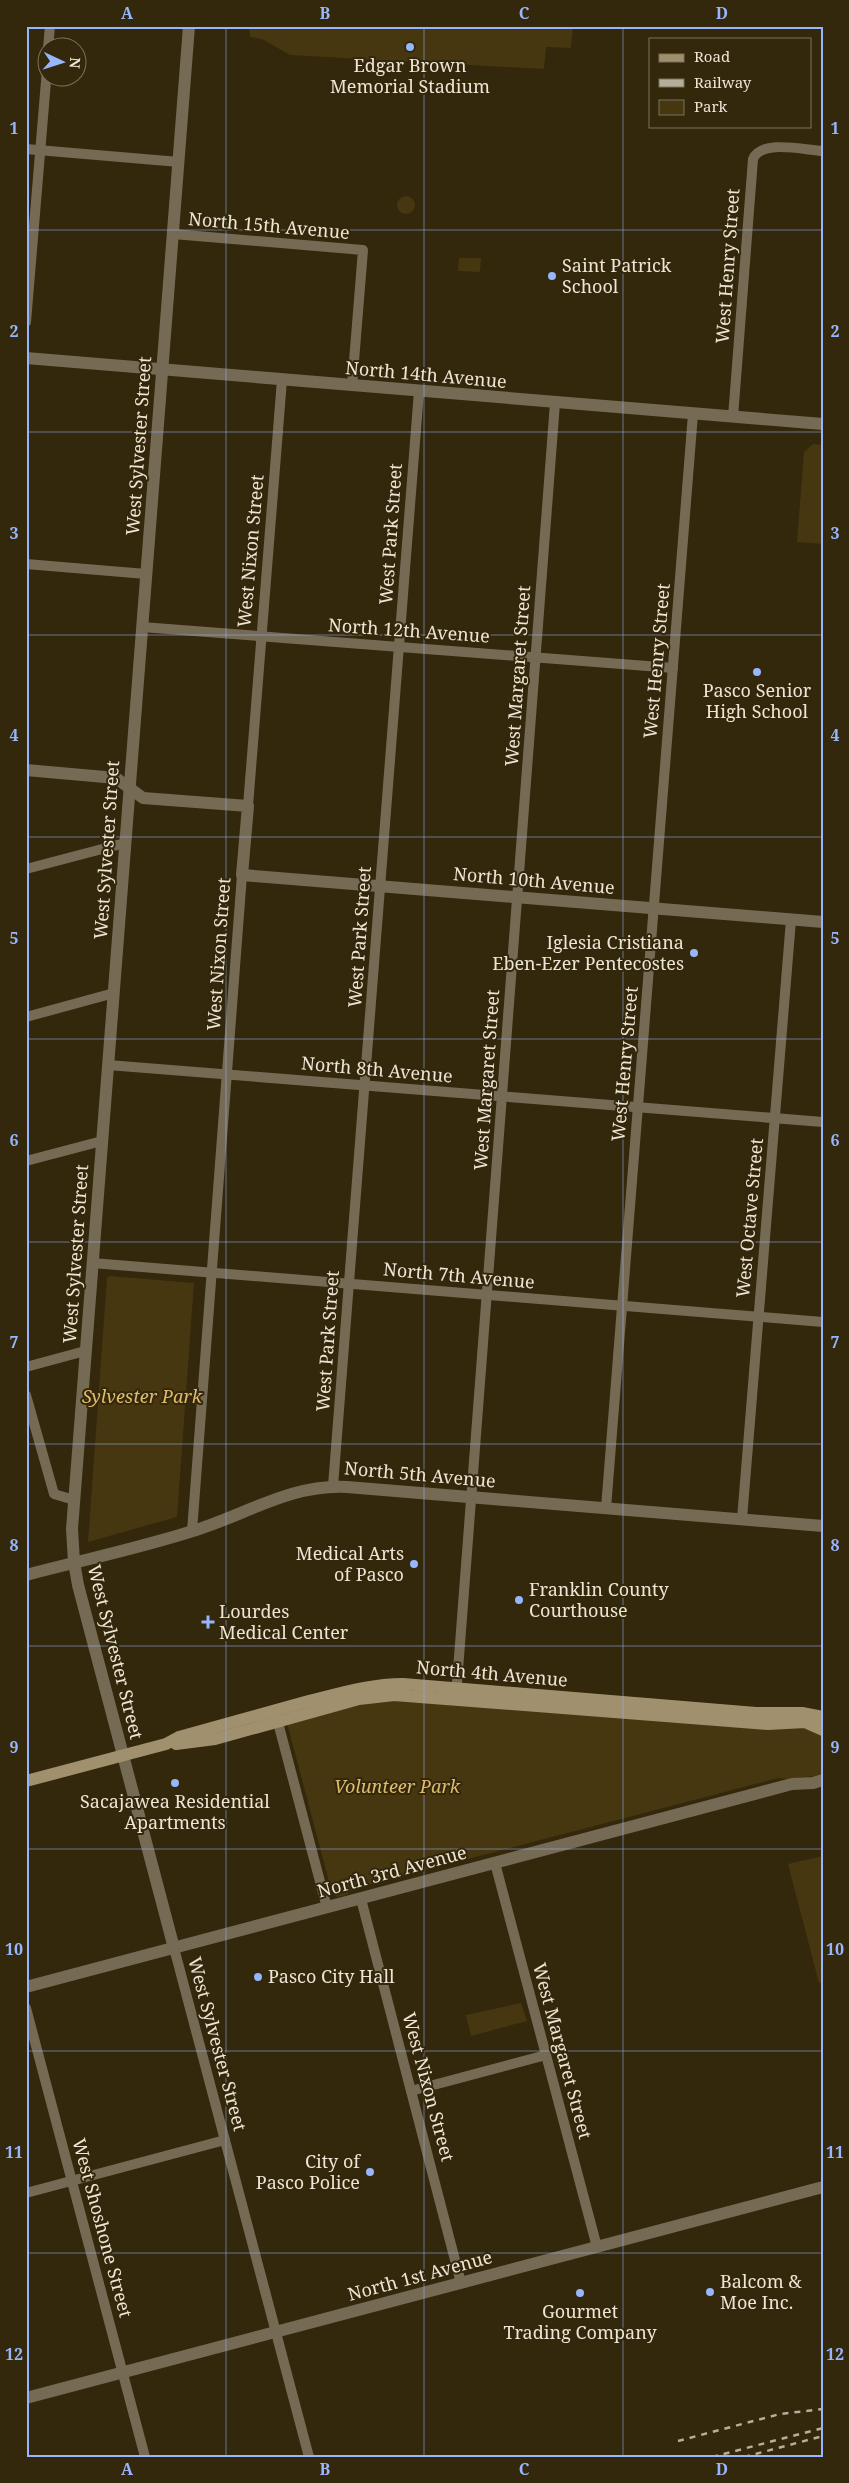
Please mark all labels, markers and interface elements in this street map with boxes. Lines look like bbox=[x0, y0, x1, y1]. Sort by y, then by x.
text: A bbox=[121, 2, 134, 24]
text: B bbox=[320, 2, 331, 24]
text: C bbox=[519, 2, 530, 24]
text: D bbox=[716, 2, 728, 24]
north arrow bbox=[38, 38, 88, 88]
legend bbox=[649, 38, 812, 128]
marker: Edgar Brown Memorial Stadium bbox=[404, 41, 416, 53]
text: Road bbox=[694, 46, 730, 66]
place label: Edgar Brown Memorial Stadium bbox=[330, 53, 490, 98]
text: N bbox=[66, 57, 85, 69]
text: Railway bbox=[694, 72, 752, 92]
text: Park bbox=[694, 96, 728, 116]
text: 1 bbox=[9, 117, 19, 139]
text: 1 bbox=[830, 117, 840, 139]
street label: West Henry Street bbox=[710, 187, 744, 344]
street label: North 15th Avenue bbox=[187, 206, 351, 244]
place label: Saint Patrick School bbox=[562, 253, 672, 298]
marker: Saint Patrick School bbox=[546, 270, 558, 282]
text: 2 bbox=[9, 320, 19, 342]
text: 2 bbox=[830, 320, 840, 342]
street label: North 14th Avenue bbox=[344, 355, 508, 393]
street label: West Sylvester Street bbox=[120, 356, 156, 536]
street label: West Park Street bbox=[373, 463, 407, 605]
street label: West Nixon Street bbox=[231, 474, 269, 628]
text: 3 bbox=[9, 522, 19, 544]
text: 3 bbox=[830, 522, 840, 544]
street label: West Henry Street bbox=[637, 582, 675, 739]
street label: West Margaret Street bbox=[499, 585, 535, 767]
street label: North 12th Avenue bbox=[327, 612, 491, 648]
marker: Pasco Senior High School bbox=[751, 666, 763, 678]
place label: Pasco Senior High School bbox=[703, 678, 812, 723]
text: 4 bbox=[9, 724, 19, 746]
text: 4 bbox=[830, 724, 840, 746]
street label: West Sylvester Street bbox=[88, 760, 124, 940]
street label: North 10th Avenue bbox=[452, 861, 616, 899]
street label: West Park Street bbox=[342, 866, 376, 1008]
street label: West Nixon Street bbox=[201, 877, 235, 1031]
text: 5 bbox=[9, 927, 19, 949]
text: 5 bbox=[830, 927, 840, 949]
place label: Iglesia Cristiana Eben-Ezer Pentecostes bbox=[492, 930, 684, 975]
marker: Iglesia Cristiana Eben-Ezer Pentecostes bbox=[688, 947, 700, 959]
street label: West Henry Street bbox=[605, 985, 643, 1142]
street label: West Margaret Street bbox=[468, 989, 504, 1171]
street label: North 8th Avenue bbox=[300, 1050, 454, 1088]
text: 6 bbox=[9, 1129, 19, 1151]
text: 6 bbox=[830, 1129, 840, 1151]
street label: West Octave Street bbox=[730, 1137, 768, 1299]
street label: West Sylvester Street bbox=[57, 1164, 93, 1344]
street label: North 7th Avenue bbox=[382, 1256, 536, 1294]
street label: West Park Street bbox=[310, 1270, 344, 1412]
text: 7 bbox=[9, 1331, 19, 1353]
text: 7 bbox=[830, 1331, 840, 1353]
park label: Sylvester Park bbox=[82, 1384, 203, 1408]
street label: North 5th Avenue bbox=[343, 1455, 497, 1493]
text: 8 bbox=[9, 1534, 19, 1556]
text: 8 bbox=[830, 1534, 840, 1556]
place label: Medical Arts of Pasco bbox=[296, 1541, 404, 1586]
marker: Medical Arts of Pasco bbox=[408, 1558, 420, 1570]
street label: West Sylvester Street bbox=[83, 1562, 149, 1742]
place label: Franklin County Courthouse bbox=[529, 1577, 669, 1622]
marker: Franklin County Courthouse bbox=[513, 1594, 525, 1606]
place label: Lourdes Medical Center bbox=[219, 1599, 349, 1644]
marker: Lourdes Medical Center bbox=[201, 1615, 215, 1629]
street label: North 4th Avenue bbox=[415, 1654, 569, 1692]
text: 9 bbox=[9, 1736, 19, 1758]
text: 9 bbox=[830, 1736, 840, 1758]
park label: Volunteer Park bbox=[334, 1774, 461, 1798]
marker: Sacajawea Residential Apartments bbox=[169, 1777, 181, 1789]
place label: Sacajawea Residential Apartments bbox=[80, 1789, 270, 1834]
street label: North 3rd Avenue bbox=[314, 1840, 469, 1903]
text: 10 bbox=[5, 1938, 23, 1960]
text: 10 bbox=[826, 1938, 844, 1960]
street label: West Sylvester Street bbox=[183, 1954, 253, 2133]
street label: West Margaret Street bbox=[528, 1960, 598, 2141]
place label: Pasco City Hall bbox=[268, 1964, 395, 1988]
marker: Pasco City Hall bbox=[252, 1971, 264, 1983]
street label: West Nixon Street bbox=[398, 2010, 460, 2164]
street label: West Shoshone Street bbox=[68, 2136, 138, 2320]
text: 11 bbox=[5, 2141, 23, 2163]
text: 11 bbox=[826, 2141, 844, 2163]
place label: City of Pasco Police bbox=[256, 2149, 361, 2194]
marker: City of Pasco Police bbox=[364, 2166, 376, 2178]
street label: North 1st Avenue bbox=[345, 2244, 495, 2306]
place label: Balcom & Moe Inc. bbox=[720, 2269, 802, 2314]
marker: Balcom & Moe Inc. bbox=[704, 2286, 716, 2298]
marker: Gourmet Trading Company bbox=[574, 2287, 586, 2299]
place label: Gourmet Trading Company bbox=[503, 2299, 657, 2344]
text: 12 bbox=[5, 2343, 23, 2365]
text: 12 bbox=[826, 2343, 844, 2365]
text: A bbox=[121, 2458, 134, 2480]
text: B bbox=[320, 2458, 331, 2480]
text: C bbox=[519, 2458, 530, 2480]
text: D bbox=[716, 2458, 728, 2480]

